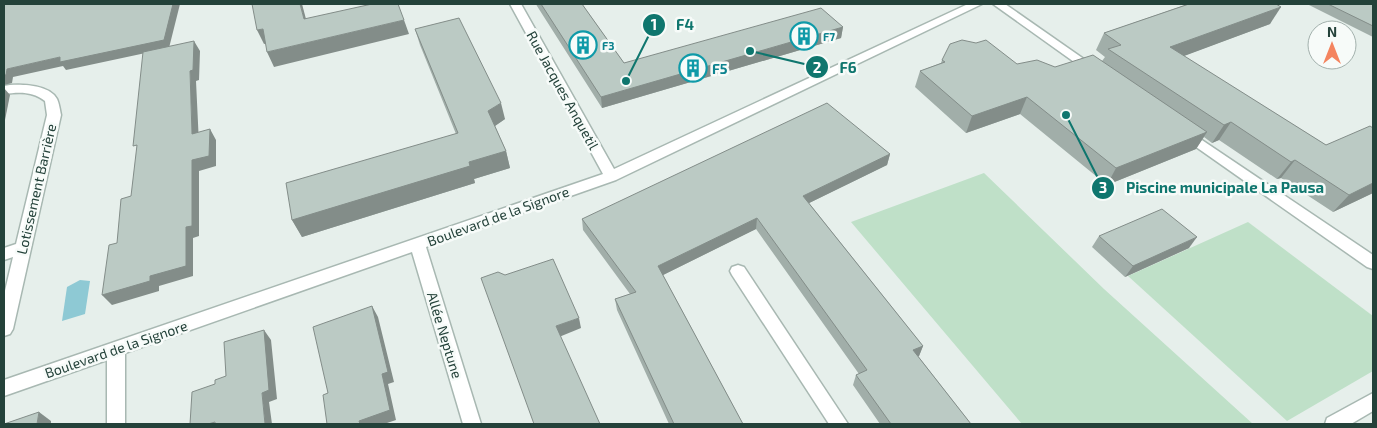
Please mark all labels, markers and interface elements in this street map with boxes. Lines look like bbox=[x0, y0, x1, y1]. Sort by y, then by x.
callout: F4 bbox=[641, 10, 704, 40]
text: 1 bbox=[651, 15, 657, 33]
text: F4 bbox=[676, 15, 694, 33]
north arrow bbox=[1307, 20, 1357, 70]
building icon: F7 bbox=[789, 21, 819, 51]
text: N bbox=[1327, 23, 1337, 40]
street label: Rue Jacques Anquetil bbox=[523, 28, 603, 153]
building icon: F3 bbox=[568, 30, 598, 60]
place label: F7 bbox=[823, 30, 835, 43]
place label: F3 bbox=[602, 39, 614, 52]
callout: F6 bbox=[804, 52, 866, 82]
building icon: F5 bbox=[678, 53, 708, 83]
text: 2 bbox=[813, 58, 822, 76]
text: F6 bbox=[839, 58, 857, 76]
place label: F5 bbox=[712, 60, 728, 77]
street label: Lotissement Barrière bbox=[13, 122, 59, 256]
callout: Piscine municipale La Pausa bbox=[1091, 173, 1334, 203]
text: 3 bbox=[1099, 178, 1107, 196]
text: Piscine municipale La Pausa bbox=[1126, 178, 1324, 196]
street label: Boulevard de la Signore bbox=[425, 182, 571, 250]
street label: Allée Neptune bbox=[424, 290, 466, 380]
street label: Boulevard de la Signore bbox=[42, 317, 190, 381]

